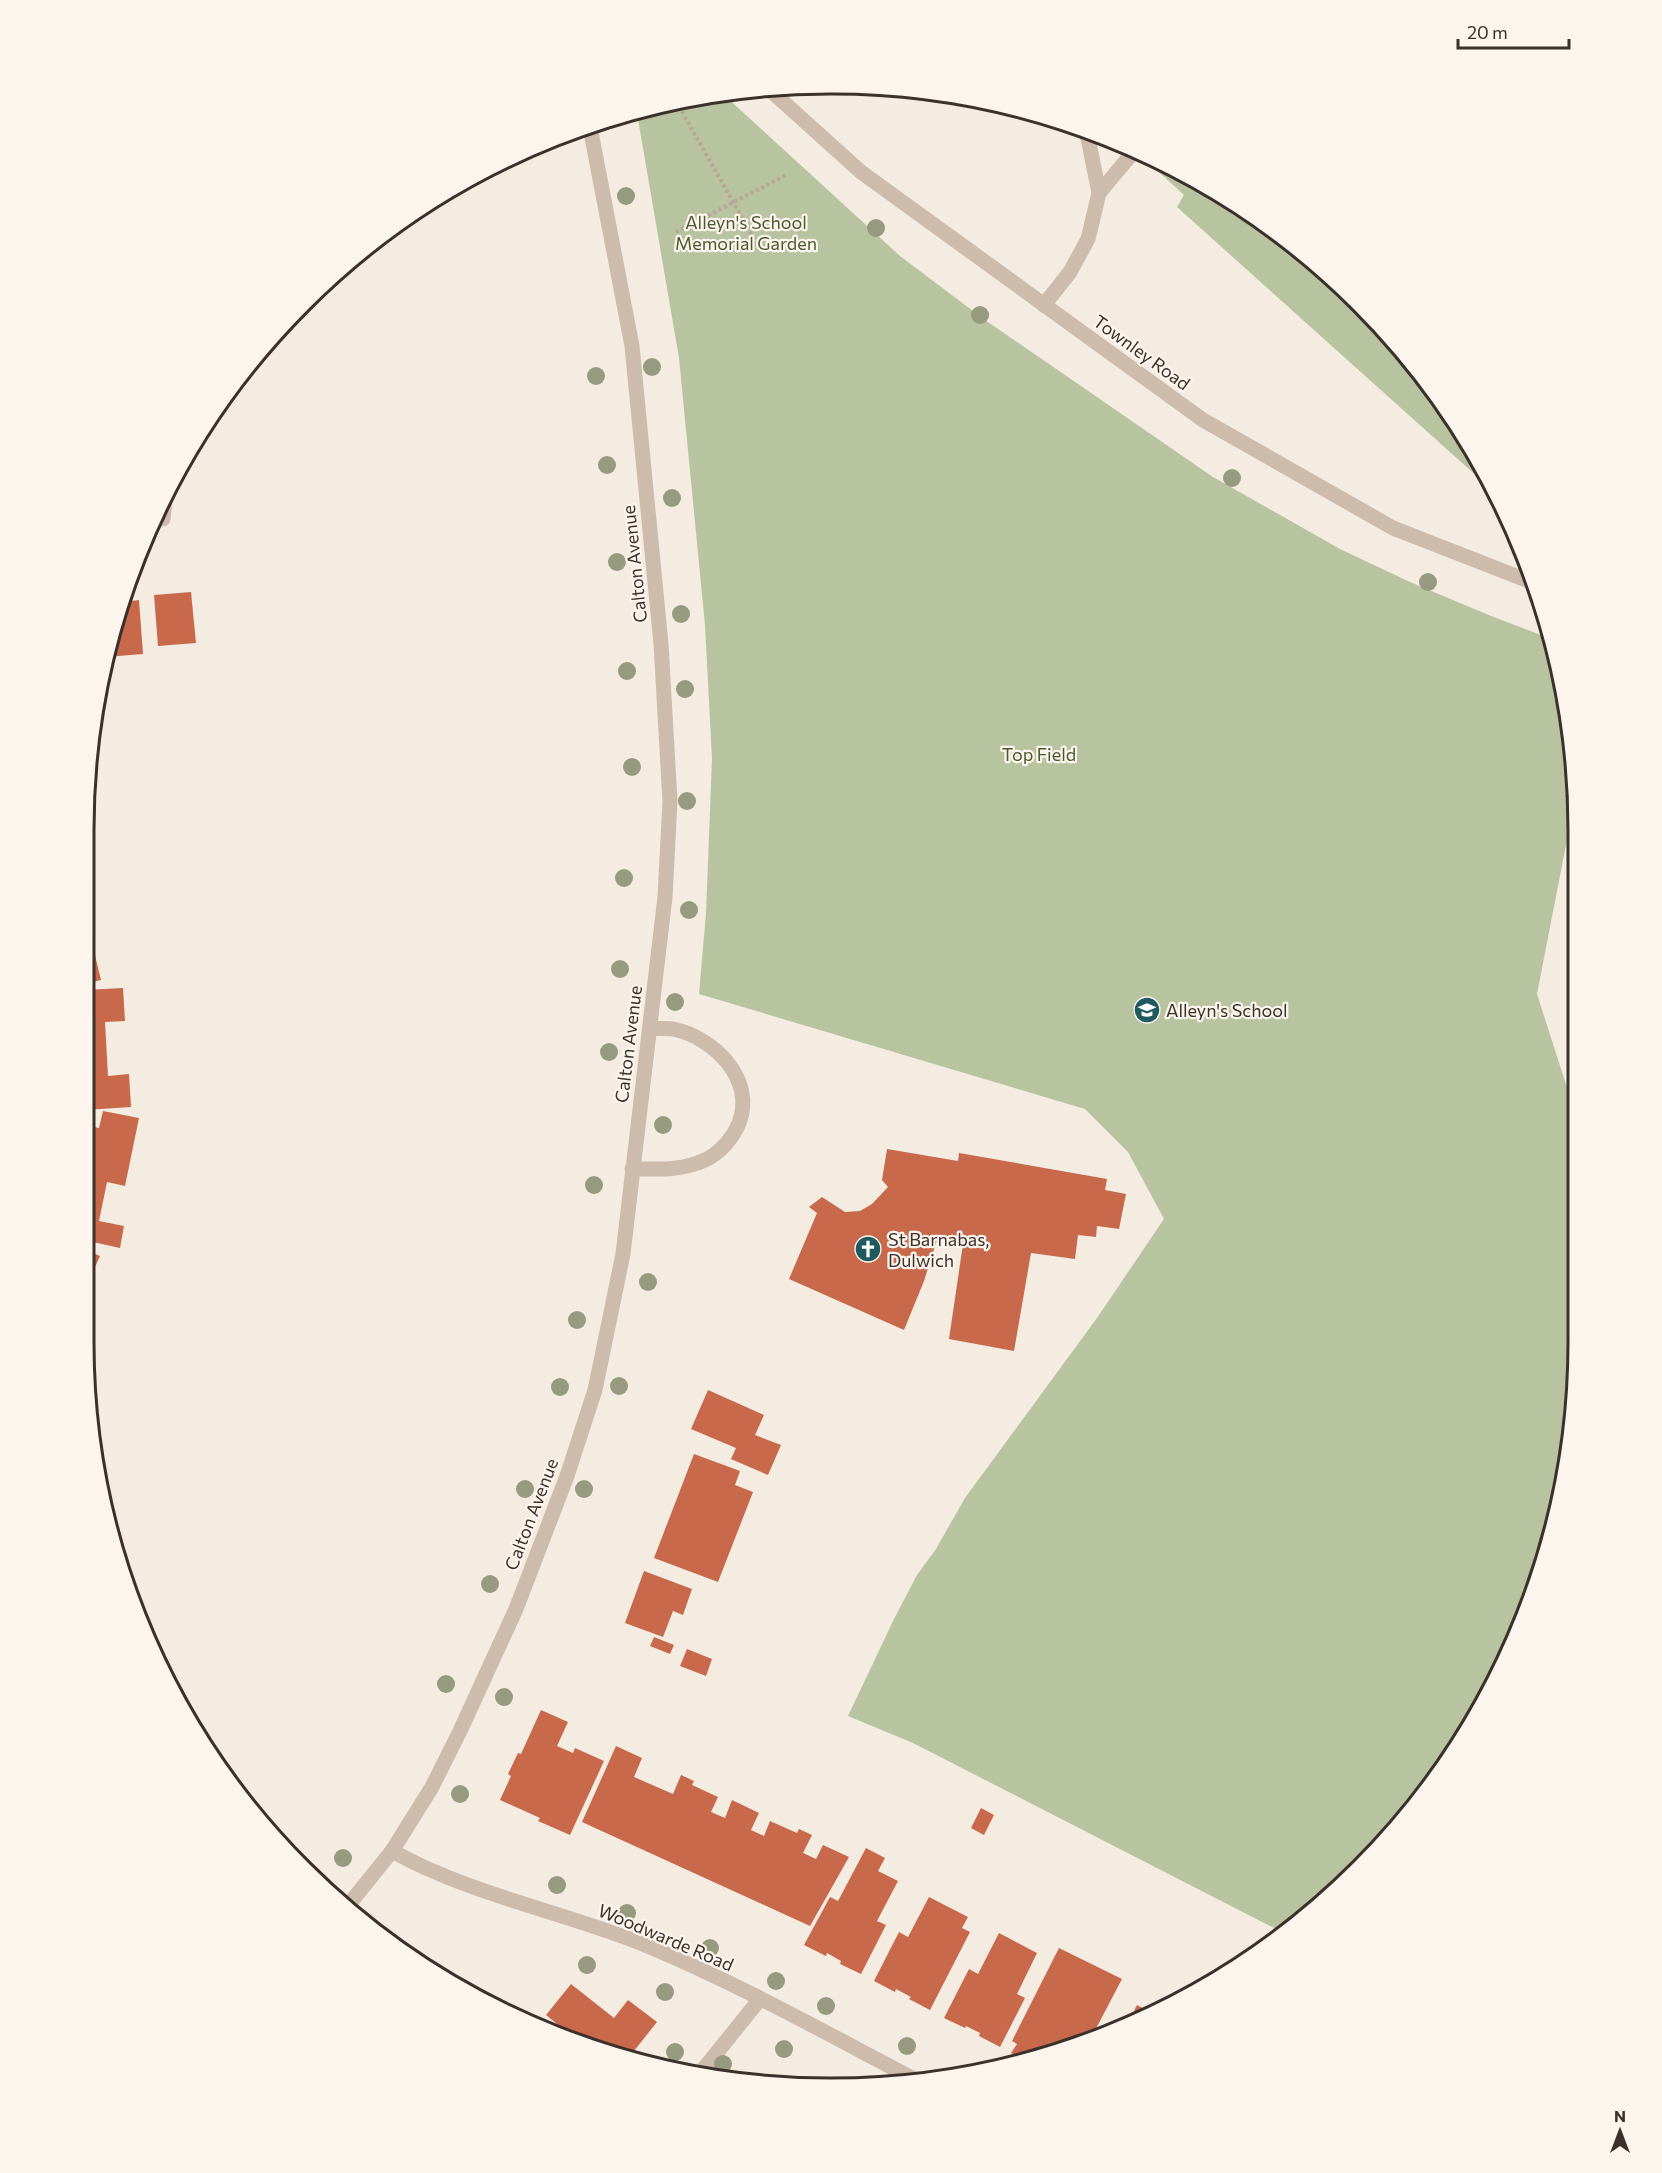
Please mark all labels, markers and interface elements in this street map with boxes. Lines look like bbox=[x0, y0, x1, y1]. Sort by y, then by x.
scale bar bbox=[1458, 12, 1569, 50]
text: 20 m bbox=[1467, 21, 1508, 43]
park label: Alleyn's School Memorial Garden bbox=[675, 211, 817, 254]
street label: Townley Road bbox=[1089, 310, 1195, 394]
street label: Calton Avenue bbox=[617, 504, 651, 624]
park label: Top Field bbox=[1002, 743, 1076, 765]
street label: Calton Avenue bbox=[610, 984, 646, 1104]
school or university icon: Alleyn's School bbox=[1132, 995, 1162, 1025]
place label: Alleyn's School bbox=[1166, 999, 1288, 1021]
place label: St Barnabas, Dulwich bbox=[888, 1228, 989, 1271]
church icon: St Barnabas, Dulwich bbox=[853, 1234, 883, 1264]
street label: Calton Avenue bbox=[500, 1455, 562, 1573]
street label: Woodwarde Road bbox=[595, 1899, 737, 1975]
north arrow bbox=[1590, 2101, 1650, 2161]
text: N bbox=[1614, 2106, 1626, 2125]

